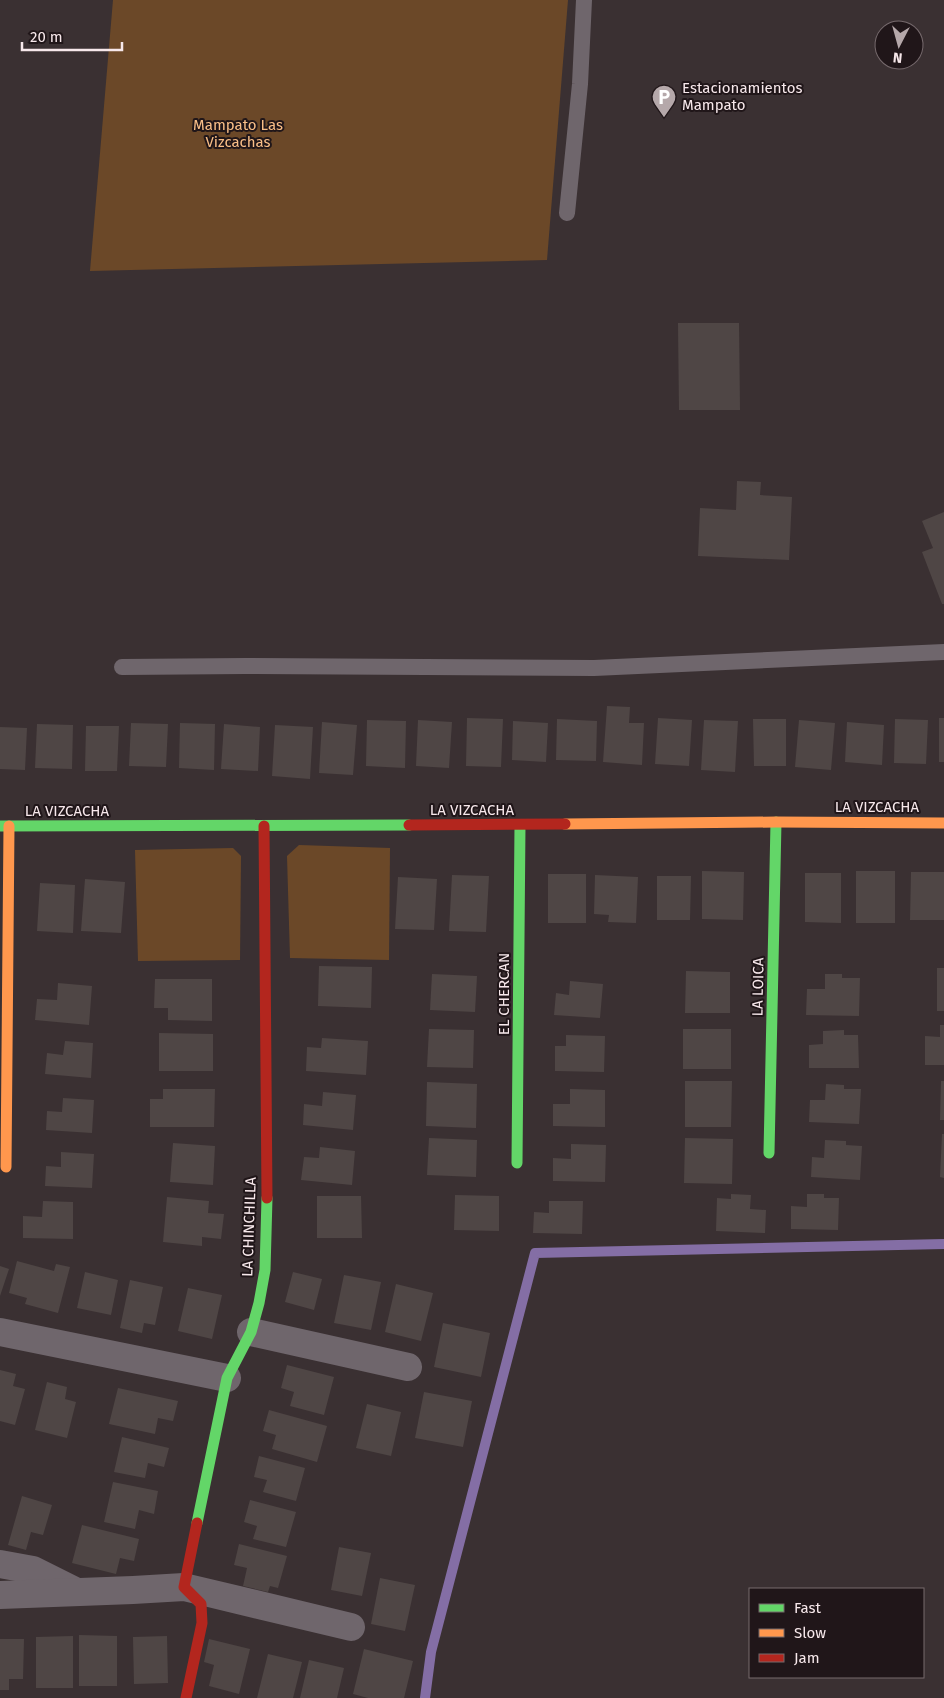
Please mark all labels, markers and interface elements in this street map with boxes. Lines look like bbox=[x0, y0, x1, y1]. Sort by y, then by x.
scale bar bbox=[22, 20, 122, 52]
north arrow bbox=[874, 20, 924, 70]
text: 20 m bbox=[30, 28, 63, 46]
text: N bbox=[892, 48, 903, 66]
place label: Estacionamientos Mampato bbox=[682, 79, 803, 114]
parking icon: Estacionamientos Mampato bbox=[651, 84, 677, 118]
park label: Mampato Las Vizcachas bbox=[193, 116, 283, 151]
street label: LA VIZCACHA bbox=[835, 798, 920, 816]
street label: LA VIZCACHA bbox=[430, 801, 515, 819]
street label: LA VIZCACHA bbox=[25, 802, 110, 820]
street label: EL CHERCAN bbox=[495, 953, 513, 1035]
street label: LA LOICA bbox=[748, 957, 768, 1016]
street label: LA CHINCHILLA bbox=[238, 1176, 260, 1277]
legend bbox=[749, 1588, 924, 1678]
text: Fast bbox=[794, 1599, 821, 1617]
text: Slow bbox=[794, 1624, 826, 1642]
text: Jam bbox=[794, 1649, 820, 1667]

